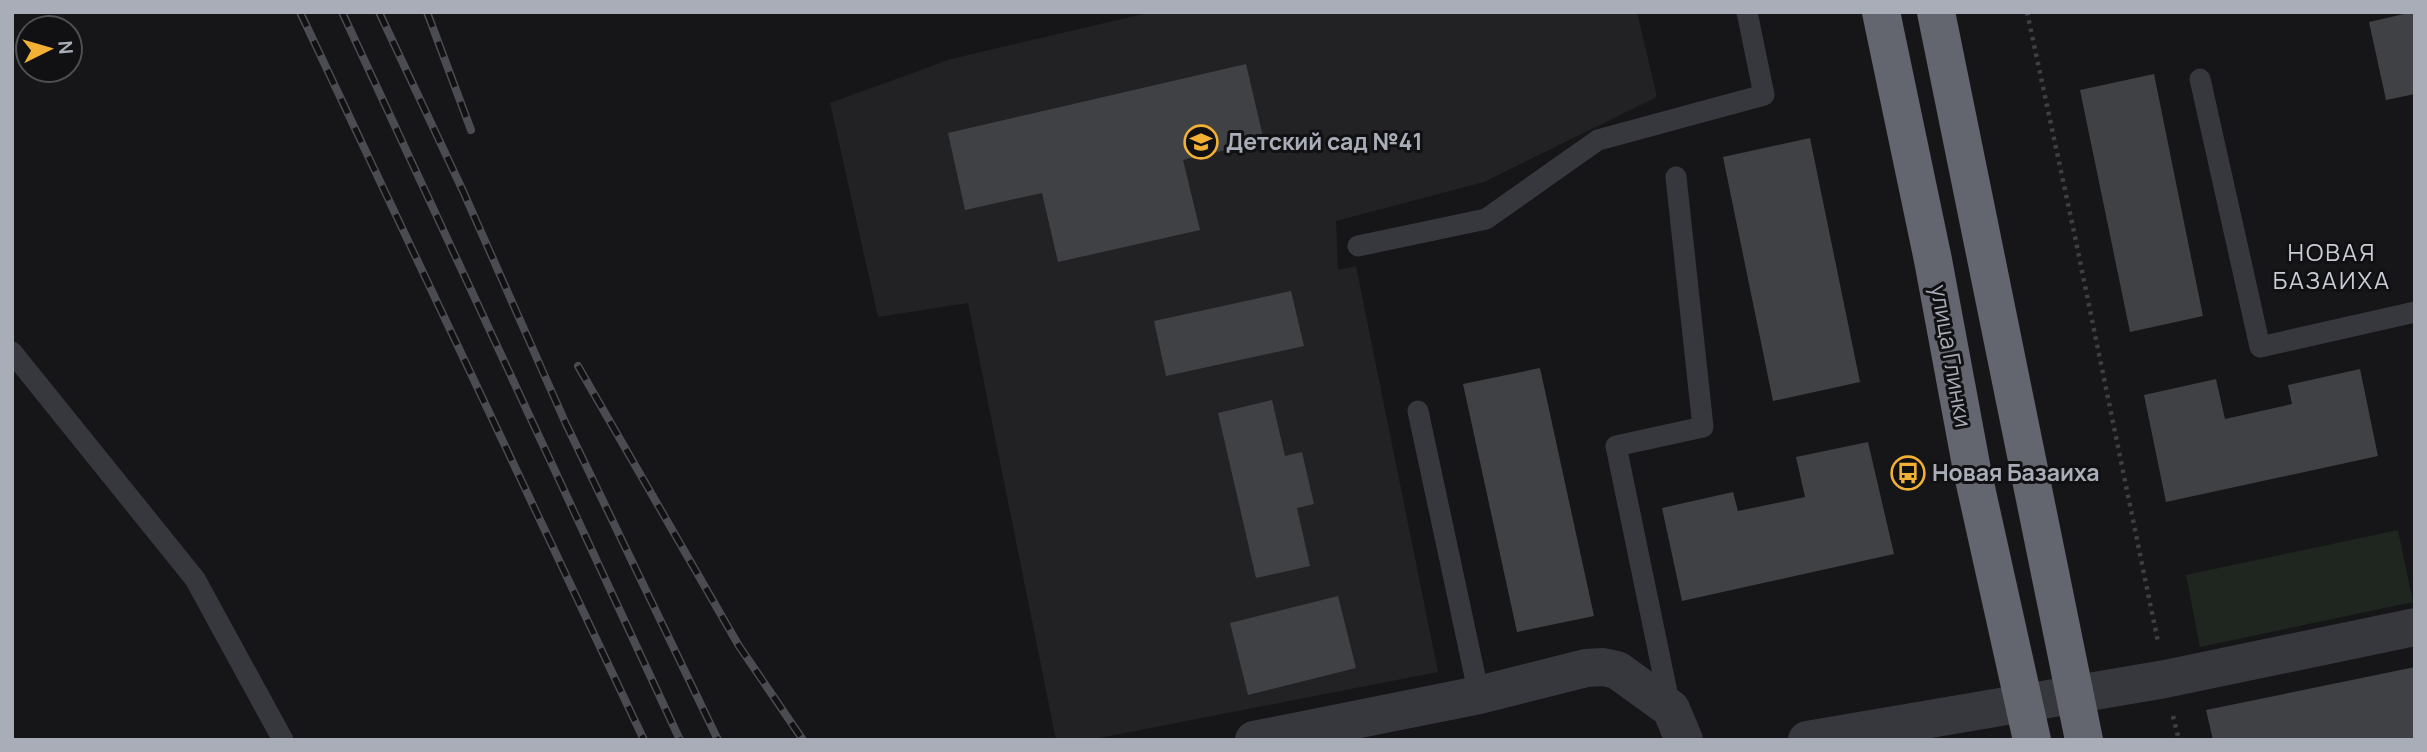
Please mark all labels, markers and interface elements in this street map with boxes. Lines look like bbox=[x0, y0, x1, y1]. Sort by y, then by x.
north arrow bbox=[14, 14, 84, 84]
text: N bbox=[52, 40, 79, 55]
school or university icon: Детский сад №41 bbox=[1182, 123, 1220, 161]
place label: Детский сад №41 bbox=[1226, 125, 1423, 157]
district label: НОВАЯ БАЗАИХА bbox=[2273, 235, 2391, 296]
street label: улица Глинки bbox=[1924, 282, 1980, 430]
bus stop icon: Новая Базаиха bbox=[1889, 454, 1927, 492]
place label: Новая Базаиха bbox=[1932, 456, 2100, 488]

